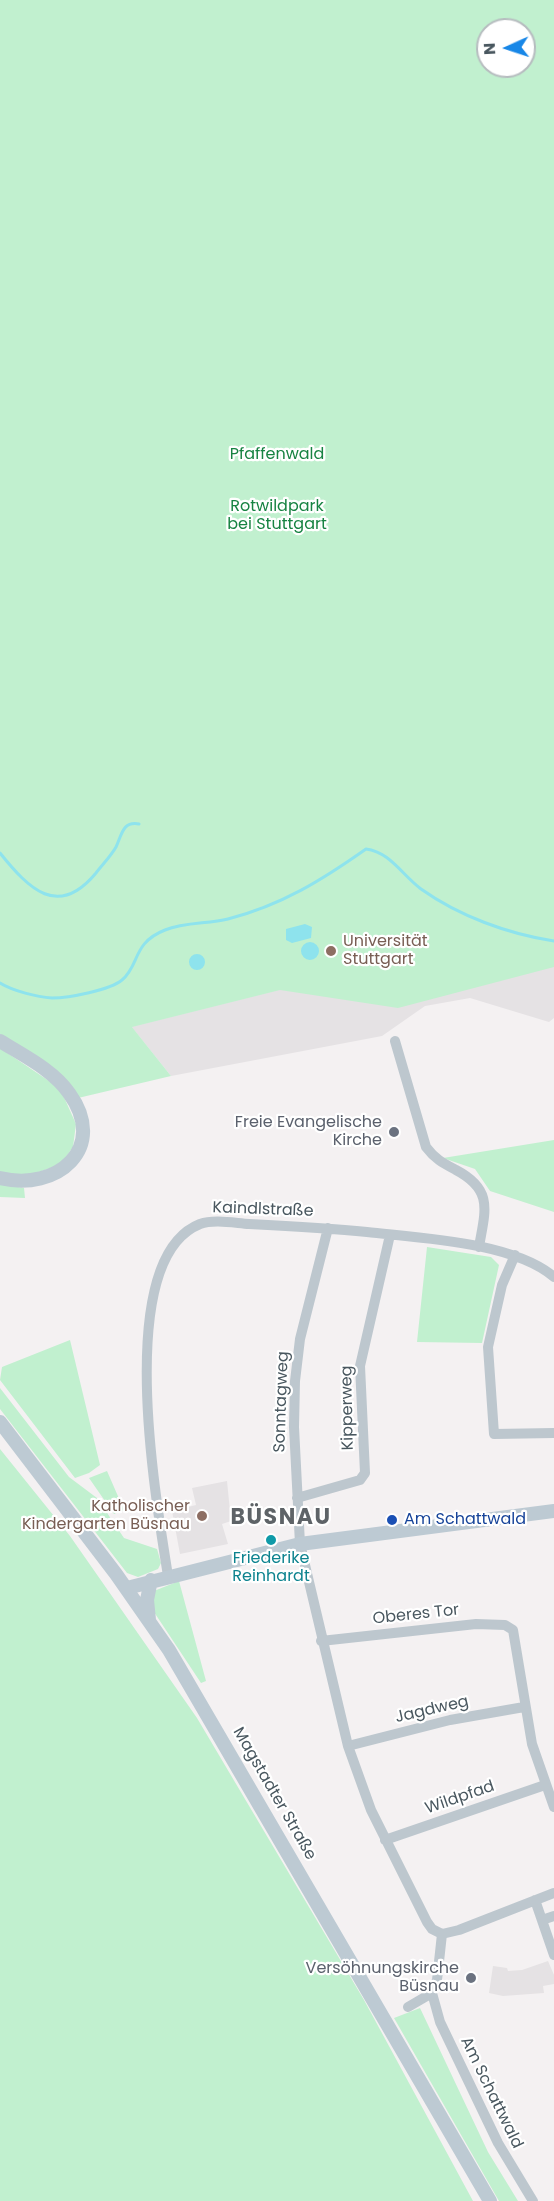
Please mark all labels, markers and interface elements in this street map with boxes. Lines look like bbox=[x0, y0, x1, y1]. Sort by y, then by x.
north arrow bbox=[476, 18, 536, 78]
text: N bbox=[478, 42, 501, 55]
park label: Pfaffenwald bbox=[230, 445, 324, 465]
park label: Rotwildpark bei Stuttgart bbox=[227, 497, 327, 535]
place label: Universität Stuttgart bbox=[343, 932, 428, 970]
marker: Universität Stuttgart bbox=[324, 944, 338, 958]
place label: Freie Evangelische Kirche bbox=[235, 1113, 382, 1151]
marker: Freie Evangelische Kirche bbox=[387, 1125, 401, 1139]
street label: Kaindlstraße bbox=[212, 1199, 314, 1221]
street label: Sonntagweg bbox=[271, 1351, 293, 1453]
street label: Kipperweg bbox=[338, 1365, 358, 1451]
place label: Katholischer Kindergarten Büsnau bbox=[22, 1497, 190, 1535]
district label: BÜSNAU bbox=[231, 1505, 331, 1531]
marker: Katholischer Kindergarten Büsnau bbox=[195, 1509, 209, 1523]
place label: Am Schattwald bbox=[404, 1510, 526, 1530]
marker: Am Schattwald bbox=[385, 1513, 399, 1527]
marker: Friederike Reinhardt bbox=[264, 1533, 278, 1547]
place label: Friederike Reinhardt bbox=[232, 1549, 310, 1587]
street label: Oberes Tor bbox=[372, 1601, 460, 1629]
street label: Jagdweg bbox=[393, 1692, 471, 1728]
street label: Magstadter Straße bbox=[228, 1724, 320, 1864]
street label: Wildpfad bbox=[423, 1777, 497, 1819]
place label: Versöhnungskirche Büsnau bbox=[306, 1959, 459, 1997]
marker: Versöhnungskirche Büsnau bbox=[464, 1971, 478, 1985]
street label: Am Schattwald bbox=[456, 2034, 526, 2152]

